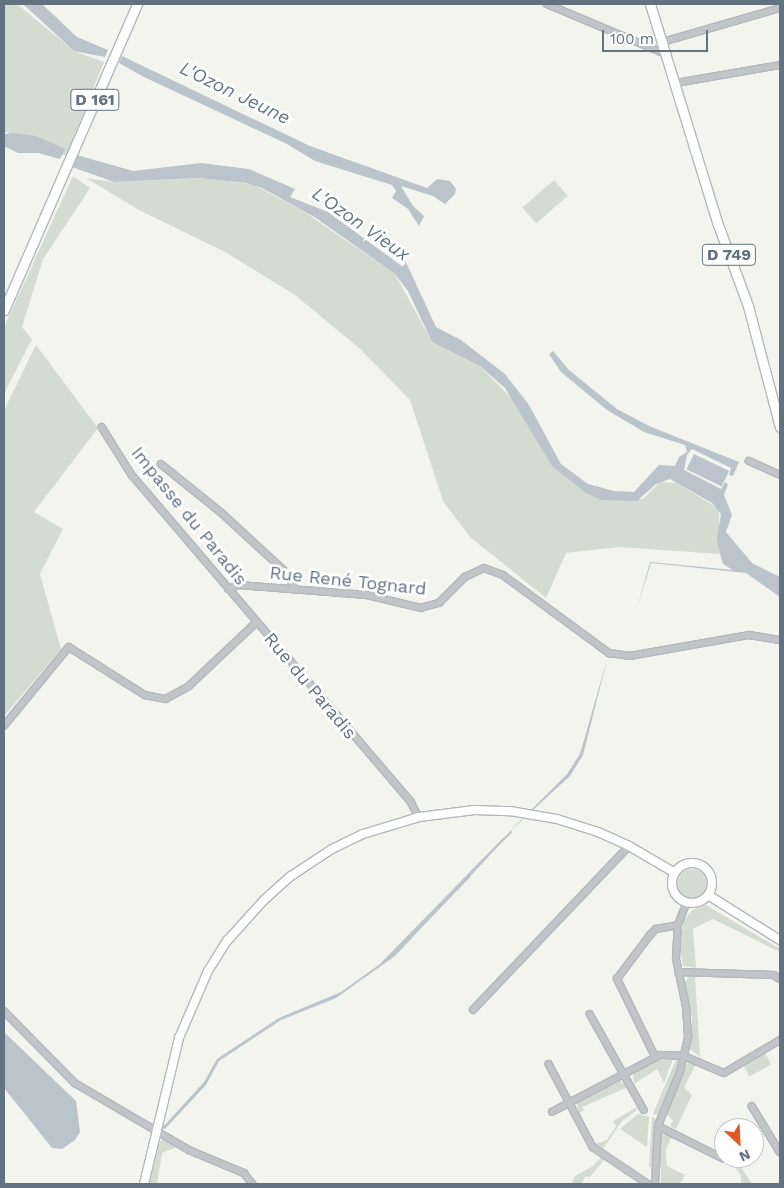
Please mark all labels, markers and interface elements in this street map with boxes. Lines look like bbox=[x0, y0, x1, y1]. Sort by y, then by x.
scale bar bbox=[604, 20, 710, 52]
text: 100 m bbox=[610, 30, 654, 48]
water label: L'Ozon Jeune bbox=[176, 56, 294, 130]
road number: D 161 bbox=[70, 86, 120, 114]
water label: L'Ozon Vieux bbox=[308, 182, 414, 266]
road number: D 749 bbox=[702, 242, 756, 268]
street label: Impasse du Paradis bbox=[127, 442, 251, 590]
street label: Rue René Tognard bbox=[268, 562, 428, 600]
street label: Rue du Paradis bbox=[259, 629, 361, 743]
north arrow bbox=[714, 1118, 764, 1168]
text: N bbox=[737, 1146, 753, 1165]

